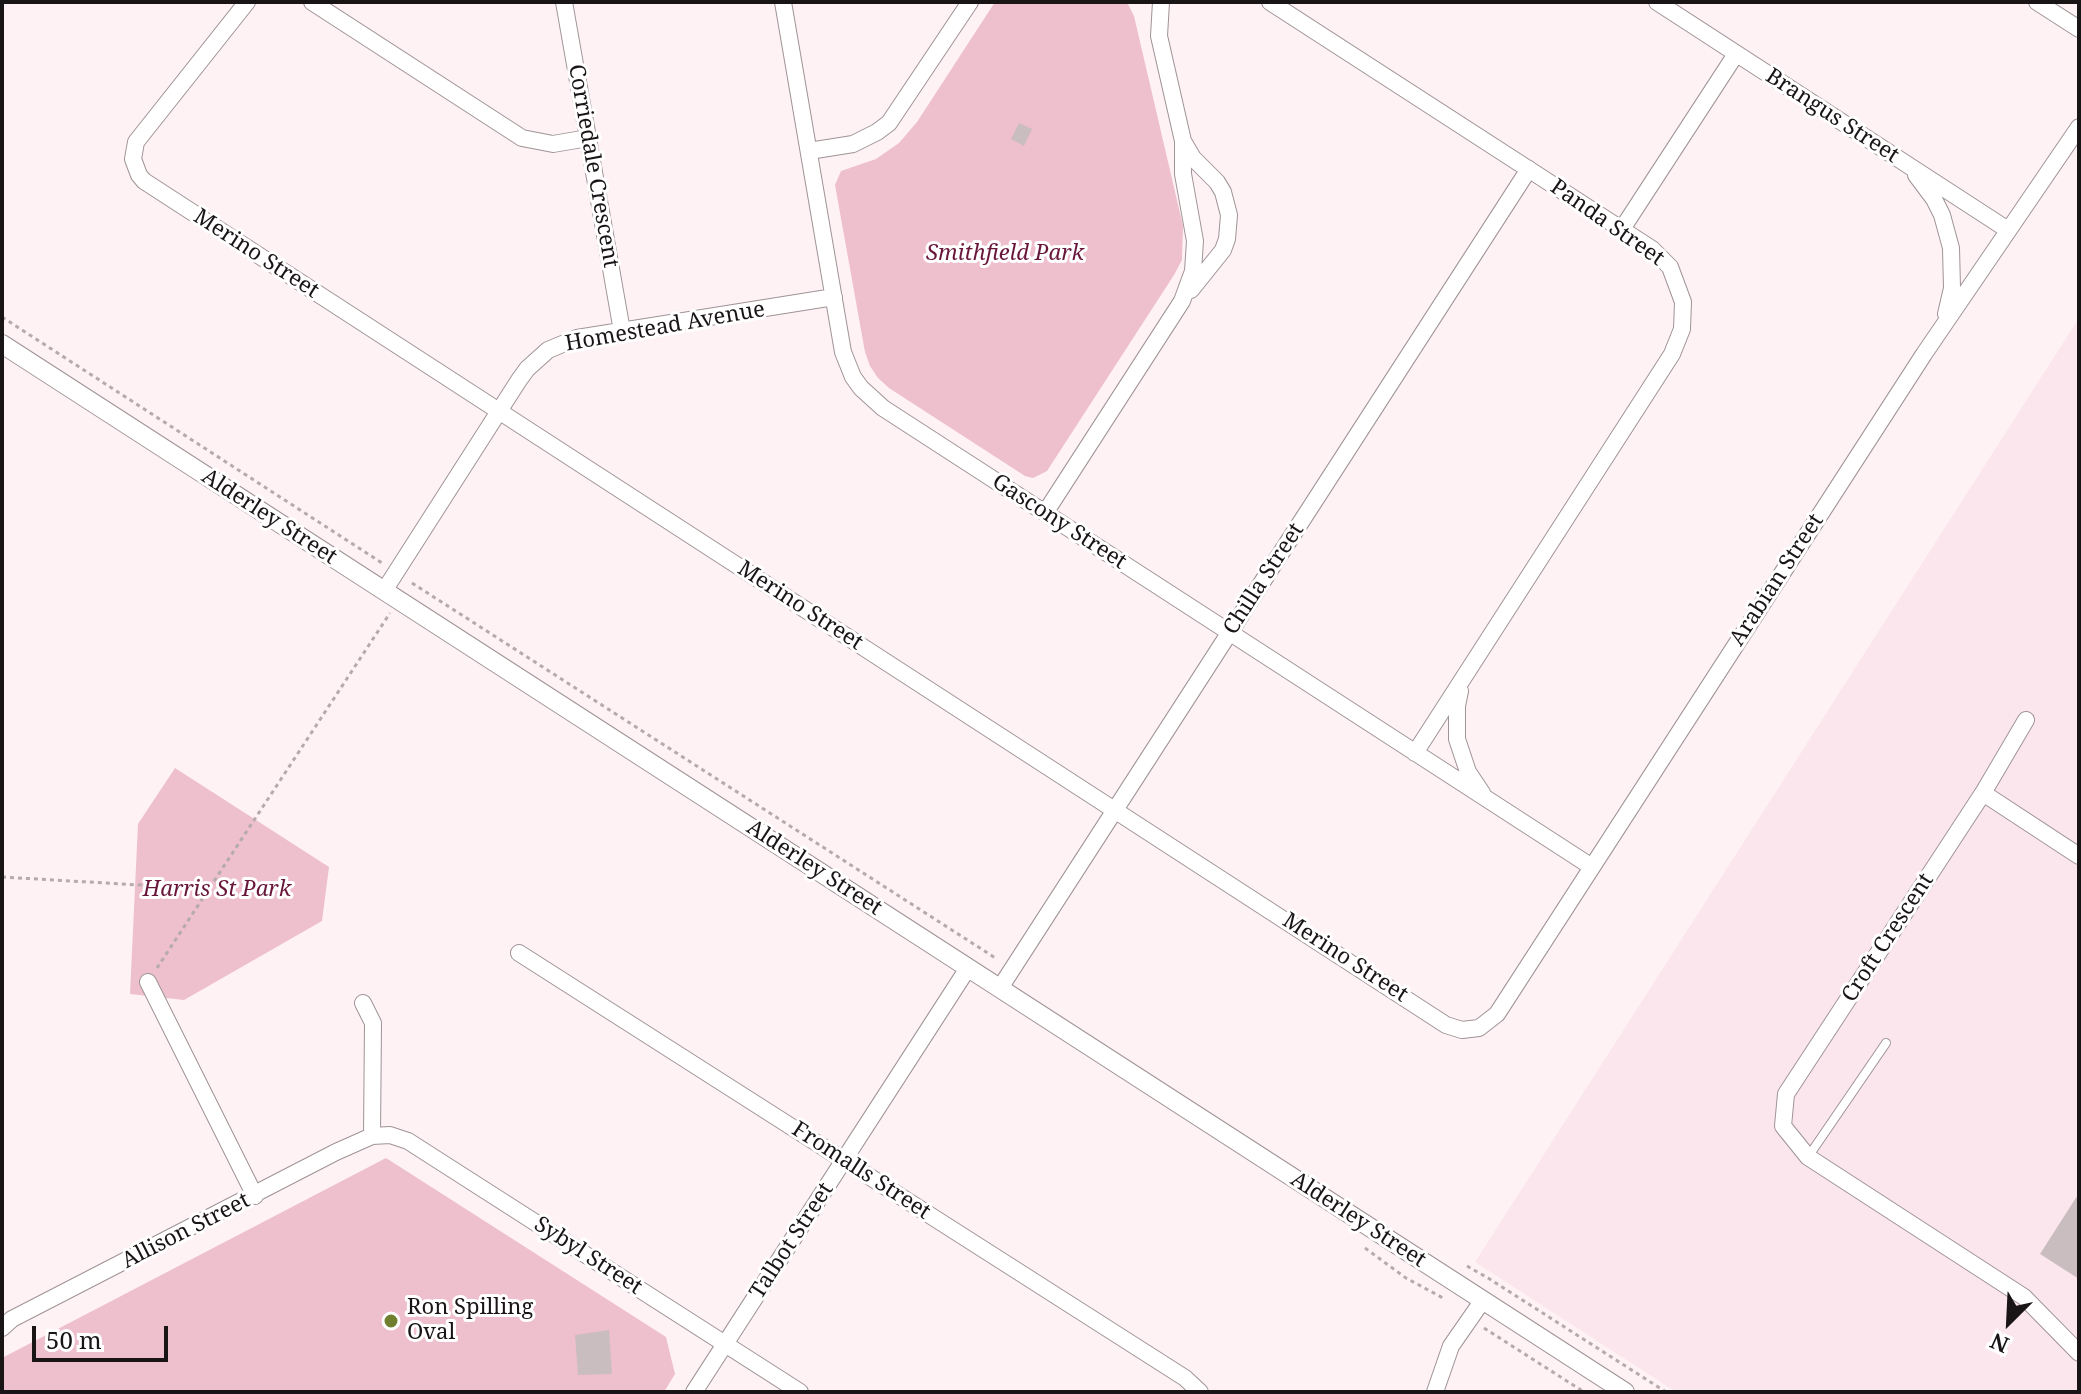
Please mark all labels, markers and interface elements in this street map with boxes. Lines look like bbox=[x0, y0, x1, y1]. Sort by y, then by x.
street label: Corriedale Crescent bbox=[562, 62, 624, 270]
street label: Brangus Street bbox=[1760, 63, 1904, 169]
street label: Panda Street bbox=[1545, 174, 1669, 272]
street label: Merino Street bbox=[189, 204, 323, 304]
park label: Smithfield Park bbox=[926, 241, 1084, 267]
street label: Homestead Avenue bbox=[563, 296, 767, 358]
street label: Alderley Street bbox=[196, 463, 342, 571]
street label: Gascony Street bbox=[987, 469, 1131, 575]
street label: Arabian Street bbox=[1725, 509, 1829, 651]
street label: Chilla Street bbox=[1218, 518, 1310, 640]
street label: Merino Street bbox=[733, 556, 867, 656]
street label: Alderley Street bbox=[741, 814, 887, 922]
street label: Croft Crescent bbox=[1837, 869, 1939, 1007]
park label: Harris St Park bbox=[143, 877, 291, 903]
street label: Merino Street bbox=[1278, 908, 1412, 1008]
street label: Fromalls Street bbox=[787, 1116, 935, 1226]
street label: Alderley Street bbox=[1285, 1166, 1431, 1274]
street label: Talbot Street bbox=[745, 1178, 839, 1304]
street label: Allison Street bbox=[118, 1187, 254, 1275]
street label: Sybyl Street bbox=[529, 1211, 647, 1301]
north arrow bbox=[1969, 1282, 2049, 1362]
place label: Ron Spilling Oval bbox=[407, 1295, 533, 1346]
scale bar bbox=[36, 1310, 172, 1360]
marker: Ron Spilling Oval bbox=[382, 1312, 400, 1330]
text: 50 m bbox=[46, 1323, 102, 1356]
text: N bbox=[1985, 1327, 2013, 1361]

